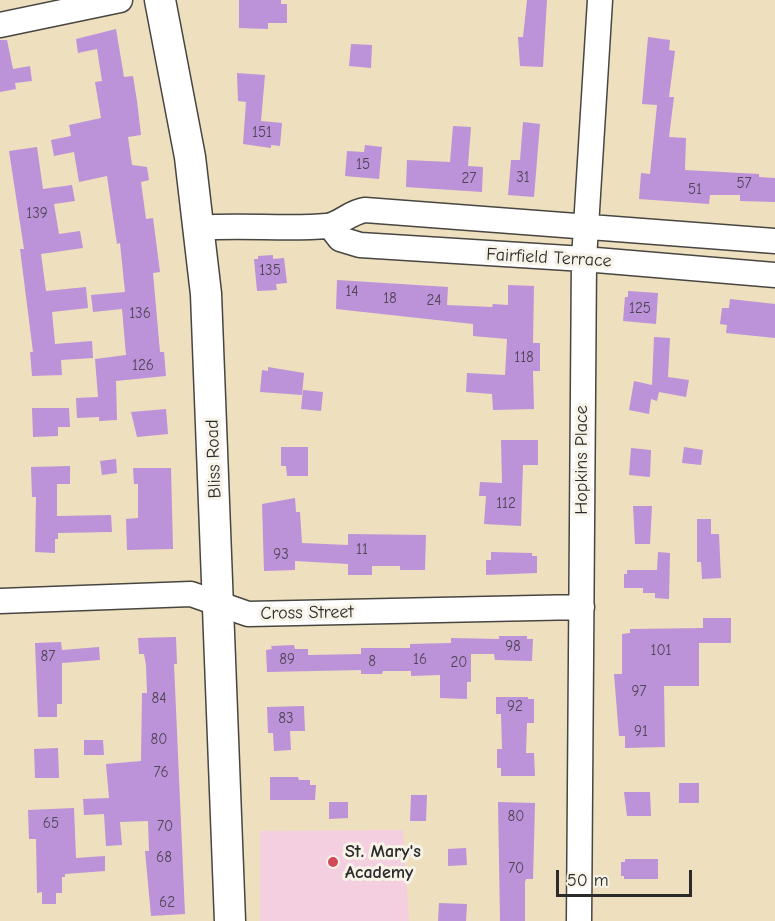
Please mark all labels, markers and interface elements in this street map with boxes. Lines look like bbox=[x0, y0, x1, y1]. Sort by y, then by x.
house number: 151 bbox=[252, 124, 272, 142]
house number: 15 bbox=[356, 156, 370, 174]
house number: 31 bbox=[516, 169, 530, 187]
house number: 27 bbox=[462, 170, 476, 188]
house number: 57 bbox=[736, 175, 752, 193]
house number: 51 bbox=[688, 181, 702, 199]
house number: 139 bbox=[26, 205, 48, 223]
street label: Fairfield Terrace bbox=[486, 244, 612, 272]
house number: 135 bbox=[259, 262, 281, 280]
house number: 14 bbox=[345, 283, 359, 301]
house number: 18 bbox=[383, 290, 397, 308]
house number: 24 bbox=[426, 292, 442, 310]
house number: 125 bbox=[629, 300, 651, 318]
house number: 136 bbox=[129, 305, 151, 323]
house number: 118 bbox=[514, 349, 534, 367]
house number: 126 bbox=[132, 357, 154, 375]
street label: Hopkins Place bbox=[571, 405, 593, 515]
street label: Bliss Road bbox=[202, 419, 226, 499]
house number: 112 bbox=[496, 495, 516, 513]
house number: 11 bbox=[356, 541, 368, 559]
house number: 93 bbox=[273, 546, 289, 564]
street label: Cross Street bbox=[260, 601, 354, 625]
house number: 98 bbox=[505, 638, 521, 656]
house number: 101 bbox=[650, 642, 672, 660]
house number: 87 bbox=[41, 648, 55, 666]
house number: 89 bbox=[279, 651, 295, 669]
house number: 16 bbox=[413, 651, 427, 669]
house number: 8 bbox=[368, 653, 376, 671]
house number: 20 bbox=[451, 654, 467, 672]
house number: 97 bbox=[631, 683, 647, 701]
house number: 84 bbox=[152, 690, 166, 708]
house number: 92 bbox=[507, 698, 523, 716]
house number: 83 bbox=[278, 710, 294, 728]
house number: 91 bbox=[634, 723, 648, 741]
house number: 80 bbox=[151, 731, 167, 749]
house number: 76 bbox=[153, 764, 169, 782]
house number: 80 bbox=[508, 808, 524, 826]
house number: 65 bbox=[43, 815, 59, 833]
house number: 70 bbox=[157, 818, 173, 836]
place label: St. Mary's Academy bbox=[345, 841, 421, 884]
house number: 68 bbox=[156, 849, 172, 867]
marker: St. Mary's Academy bbox=[326, 855, 340, 869]
scale bar bbox=[559, 858, 696, 896]
house number: 70 bbox=[508, 860, 524, 878]
text: 50 m bbox=[567, 870, 609, 891]
house number: 62 bbox=[159, 894, 175, 912]

